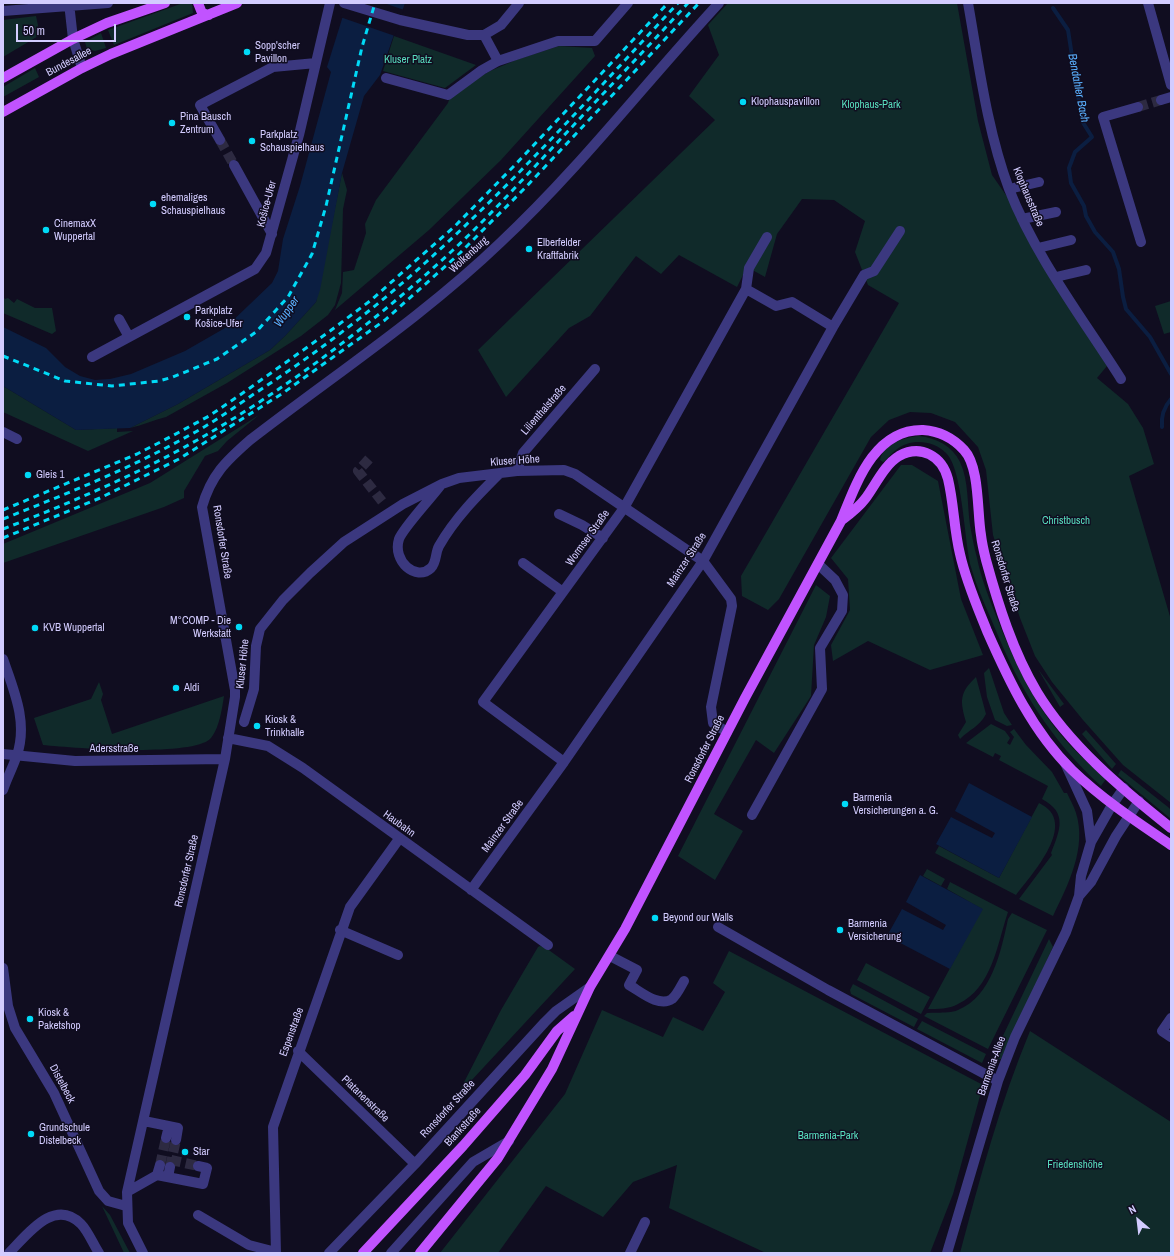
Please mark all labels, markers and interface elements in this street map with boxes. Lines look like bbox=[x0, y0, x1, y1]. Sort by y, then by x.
scale bar bbox=[18, 16, 118, 42]
text: 50 m bbox=[23, 23, 45, 39]
place label: Sopp'scher Pavillon bbox=[255, 39, 300, 65]
street label: Bundesallee bbox=[44, 45, 94, 79]
marker: Sopp'scher Pavillon bbox=[242, 47, 252, 57]
water label: Bendahler Bach bbox=[1064, 52, 1092, 124]
park label: Kluser Platz bbox=[384, 53, 432, 67]
place label: Klophauspavillon bbox=[751, 95, 820, 109]
marker: Klophauspavillon bbox=[738, 97, 748, 107]
park label: Klophaus-Park bbox=[841, 98, 901, 112]
place label: Pina Bausch Zentrum bbox=[180, 110, 231, 136]
marker: Pina Bausch Zentrum bbox=[167, 118, 177, 128]
place label: Parkplatz Schauspielhaus bbox=[260, 128, 324, 154]
marker: Parkplatz Schauspielhaus bbox=[247, 136, 257, 146]
street label: Klophausstraße bbox=[1010, 165, 1046, 229]
street label: Košice-Ufer bbox=[254, 179, 280, 229]
place label: ehemaliges Schauspielhaus bbox=[161, 191, 225, 217]
marker: ehemaliges Schauspielhaus bbox=[148, 199, 158, 209]
place label: CinemaxX Wuppertal bbox=[54, 217, 96, 243]
marker: CinemaxX Wuppertal bbox=[41, 225, 51, 235]
street label: Wolkenburg bbox=[447, 234, 491, 276]
place label: Elberfelder Kraftfabrik bbox=[537, 236, 581, 262]
marker: Elberfelder Kraftfabrik bbox=[524, 244, 534, 254]
water label: Wupper bbox=[271, 294, 303, 330]
place label: Parkplatz Košice-Ufer bbox=[195, 304, 243, 330]
marker: Parkplatz Košice-Ufer bbox=[182, 312, 192, 322]
street label: Lilienthalstraße bbox=[519, 382, 569, 438]
street label: Kluser Höhe bbox=[490, 453, 540, 469]
place label: Gleis 1 bbox=[36, 468, 65, 482]
marker: Gleis 1 bbox=[23, 470, 33, 480]
street label: Ronsdorfer Straße bbox=[210, 504, 234, 580]
street label: Wormser Straße bbox=[563, 507, 613, 569]
park label: Christbusch bbox=[1042, 514, 1090, 528]
street label: Mainzer Straße bbox=[665, 530, 709, 590]
street label: Ronsdorfer Straße bbox=[988, 539, 1022, 613]
place label: M°COMP - Die Werkstatt bbox=[170, 614, 231, 640]
place label: KVB Wuppertal bbox=[43, 621, 105, 635]
marker: M°COMP - Die Werkstatt bbox=[234, 622, 244, 632]
marker: KVB Wuppertal bbox=[30, 623, 40, 633]
street label: Kluser Höhe bbox=[234, 639, 252, 689]
place label: Aldi bbox=[184, 681, 200, 695]
marker: Aldi bbox=[171, 683, 181, 693]
place label: Kiosk & Trinkhalle bbox=[265, 713, 304, 739]
street label: Ronsdorfer Straße bbox=[682, 713, 728, 785]
marker: Kiosk & Trinkhalle bbox=[252, 721, 262, 731]
street label: Adersstraße bbox=[89, 742, 139, 756]
place label: Barmenia Versicherungen a. G. bbox=[853, 791, 938, 817]
street label: Mainzer Straße bbox=[479, 797, 527, 855]
marker: Barmenia Versicherungen a. G. bbox=[840, 799, 850, 809]
street label: Haubahn bbox=[380, 808, 418, 840]
street label: Ronsdorfer Straße bbox=[172, 833, 202, 909]
place label: Beyond our Walls bbox=[663, 911, 733, 925]
marker: Beyond our Walls bbox=[650, 913, 660, 923]
place label: Barmenia Versicherung bbox=[848, 917, 901, 943]
marker: Barmenia Versicherung bbox=[835, 925, 845, 935]
place label: Kiosk & Paketshop bbox=[38, 1006, 81, 1032]
street label: Espenstraße bbox=[277, 1006, 307, 1058]
marker: Kiosk & Paketshop bbox=[25, 1014, 35, 1024]
street label: Barmenia-Allee bbox=[975, 1035, 1009, 1097]
street label: Distelbeck bbox=[46, 1062, 78, 1106]
street label: Platanenstraße bbox=[338, 1073, 392, 1125]
street label: Ronsdorfer Straße bbox=[418, 1077, 478, 1141]
street label: Blankstraße bbox=[442, 1105, 484, 1149]
place label: Grundschule Distelbeck bbox=[39, 1121, 90, 1147]
marker: Grundschule Distelbeck bbox=[26, 1129, 36, 1139]
park label: Barmenia-Park bbox=[798, 1129, 858, 1143]
place label: Star bbox=[193, 1145, 210, 1159]
marker: Star bbox=[180, 1147, 190, 1157]
park label: Friedenshöhe bbox=[1047, 1158, 1103, 1172]
north arrow bbox=[1118, 1200, 1158, 1240]
text: N bbox=[1126, 1202, 1139, 1217]

